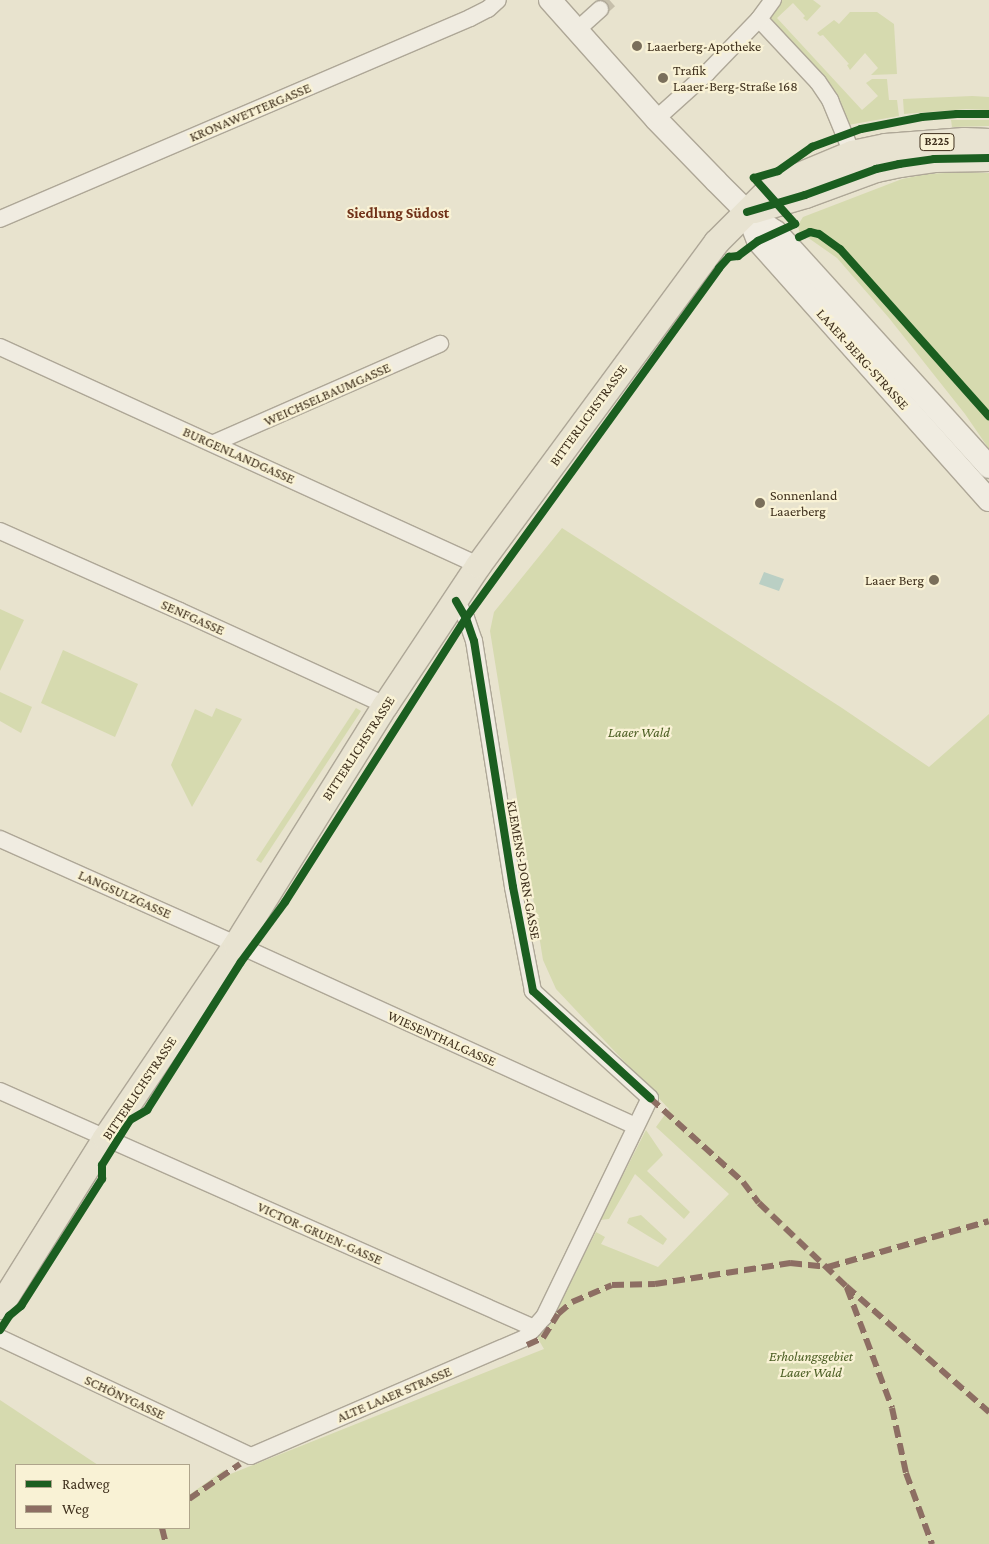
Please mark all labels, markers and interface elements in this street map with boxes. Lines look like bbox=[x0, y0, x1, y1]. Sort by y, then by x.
place label: Laaerberg-Apotheke bbox=[647, 38, 761, 54]
marker: Laaerberg-Apotheke bbox=[631, 40, 643, 52]
place label: Trafik Laaer-Berg-Straße 168 bbox=[673, 62, 798, 94]
marker: Trafik Laaer-Berg-Straße 168 bbox=[657, 72, 669, 84]
street label: KRONAWETTERGASSE bbox=[187, 79, 313, 145]
road number: B225 bbox=[918, 132, 956, 152]
district label: Siedlung Südost bbox=[347, 205, 449, 223]
street label: LAAER-BERG-STRASSE bbox=[813, 305, 913, 413]
street label: WEICHSELBAUMGASSE bbox=[261, 358, 393, 430]
street label: BITTERLICHSTRASSE bbox=[546, 361, 630, 469]
street label: BURGENLANDGASSE bbox=[180, 423, 298, 487]
place label: Sonnenland Laaerberg bbox=[770, 487, 837, 520]
marker: Sonnenland Laaerberg bbox=[754, 497, 766, 509]
place label: Laaer Berg bbox=[865, 572, 924, 588]
marker: Laaer Berg bbox=[928, 574, 940, 586]
street label: SENFGASSE bbox=[159, 596, 227, 638]
street label: BITTERLICHSTRASSE bbox=[318, 693, 398, 803]
park label: Laaer Wald bbox=[608, 724, 670, 740]
street label: KLEMENS-DORN-GASSE bbox=[503, 799, 545, 941]
street label: LANGSULZGASSE bbox=[76, 866, 174, 922]
street label: WIESENTHALGASSE bbox=[385, 1006, 499, 1070]
street label: BITTERLICHSTRASSE bbox=[98, 1033, 180, 1143]
street label: VICTOR-GRUEN-GASSE bbox=[255, 1198, 385, 1268]
park label: Erholungsgebiet Laaer Wald bbox=[769, 1348, 853, 1380]
street label: ALTE LAAER STRASSE bbox=[334, 1362, 454, 1426]
street label: SCHÖNYGASSE bbox=[82, 1371, 168, 1423]
legend bbox=[15, 1464, 190, 1529]
text: Radweg bbox=[62, 1476, 110, 1492]
text: Weg bbox=[62, 1501, 89, 1517]

